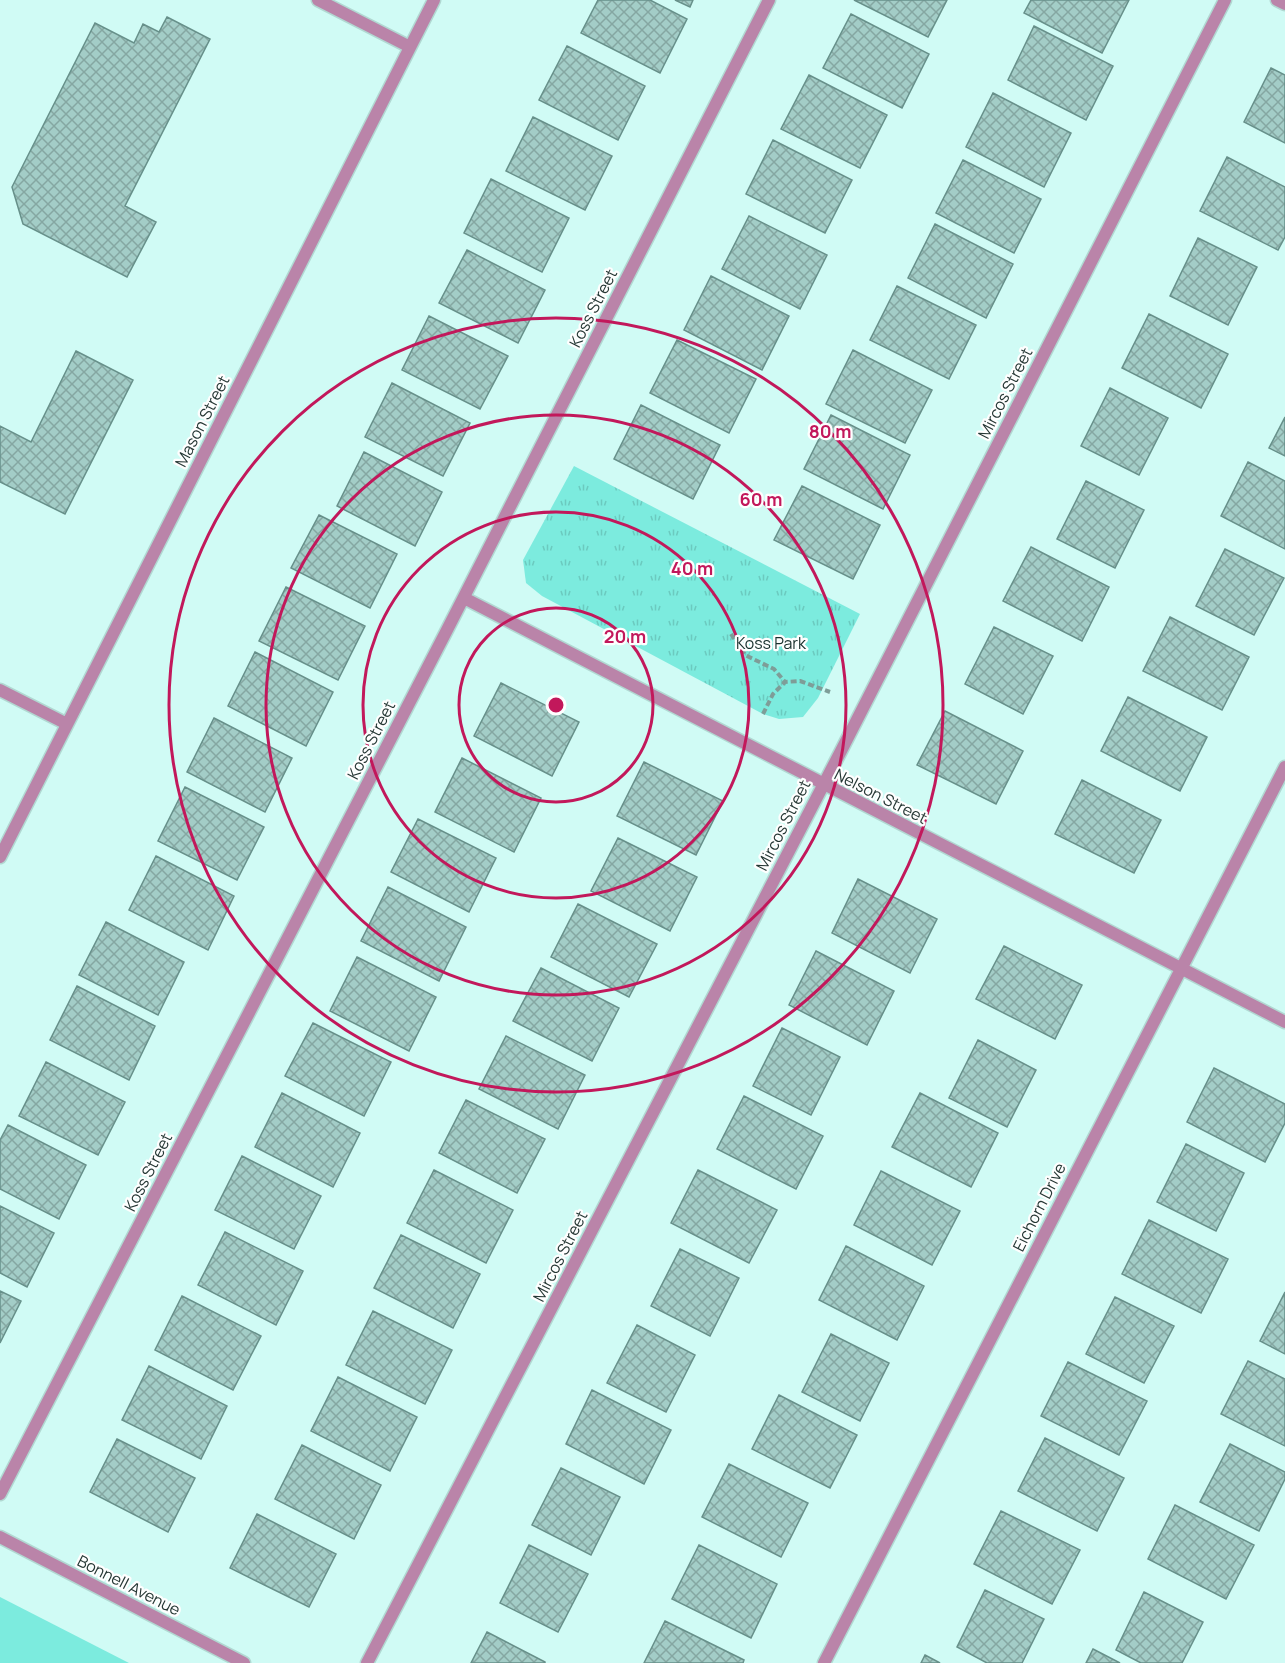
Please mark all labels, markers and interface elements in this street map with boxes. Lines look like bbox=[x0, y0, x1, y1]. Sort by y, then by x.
street label: Koss Street bbox=[564, 265, 622, 351]
street label: Mircos Street bbox=[973, 344, 1037, 442]
street label: Mason Street bbox=[170, 371, 234, 471]
text: 80 m bbox=[809, 419, 851, 443]
text: 60 m bbox=[740, 487, 782, 511]
text: 40 m bbox=[671, 556, 713, 580]
text: 20 m bbox=[604, 624, 646, 648]
park label: Koss Park bbox=[736, 632, 807, 654]
centre of rings bbox=[546, 695, 566, 715]
street label: Koss Street bbox=[342, 697, 400, 783]
street label: Nelson Street bbox=[831, 763, 931, 829]
street label: Mircos Street bbox=[751, 776, 815, 874]
street label: Koss Street bbox=[119, 1129, 177, 1215]
street label: Eichorn Drive bbox=[1007, 1159, 1071, 1255]
street label: Mircos Street bbox=[528, 1207, 592, 1305]
street label: Bonnell Avenue bbox=[74, 1550, 184, 1620]

